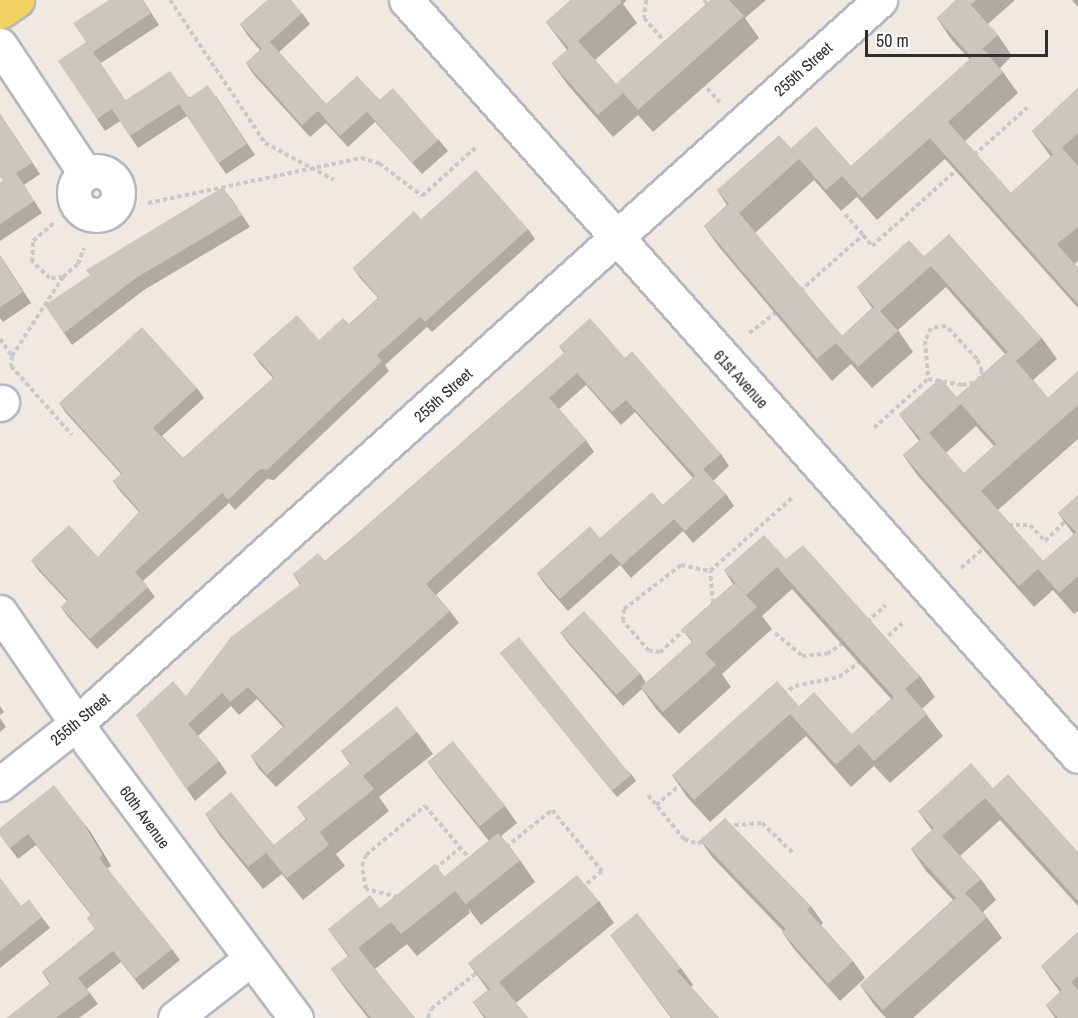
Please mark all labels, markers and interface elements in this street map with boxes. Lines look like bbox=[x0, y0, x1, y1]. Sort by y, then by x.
scale bar bbox=[868, 18, 1051, 56]
text: 50 m bbox=[876, 28, 909, 53]
street label: 255th Street bbox=[770, 38, 836, 100]
street label: 61st Avenue bbox=[710, 346, 772, 412]
street label: 255th Street bbox=[410, 364, 476, 426]
street label: 255th Street bbox=[46, 689, 114, 749]
street label: 60th Avenue bbox=[116, 782, 174, 852]

